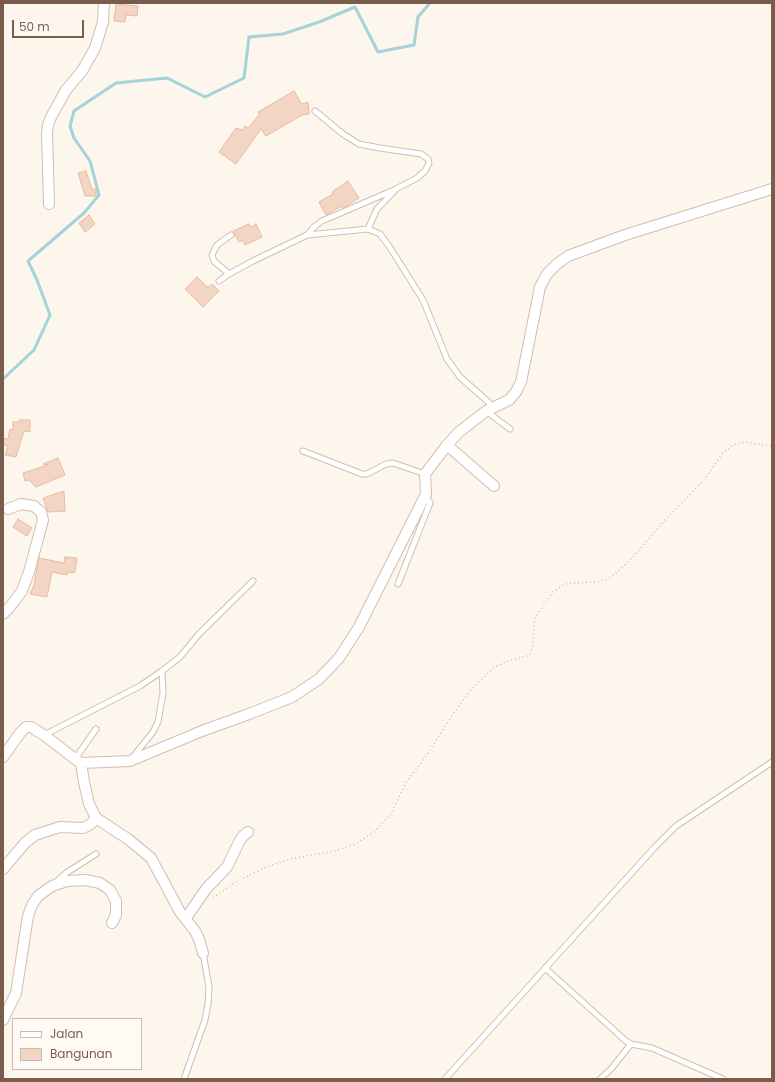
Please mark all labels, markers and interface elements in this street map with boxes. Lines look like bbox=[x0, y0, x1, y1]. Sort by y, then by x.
scale bar bbox=[14, 12, 86, 38]
text: 50 m bbox=[19, 18, 50, 35]
legend bbox=[12, 1018, 142, 1070]
text: Jalan bbox=[50, 1025, 83, 1042]
text: Bangunan bbox=[50, 1045, 112, 1062]

